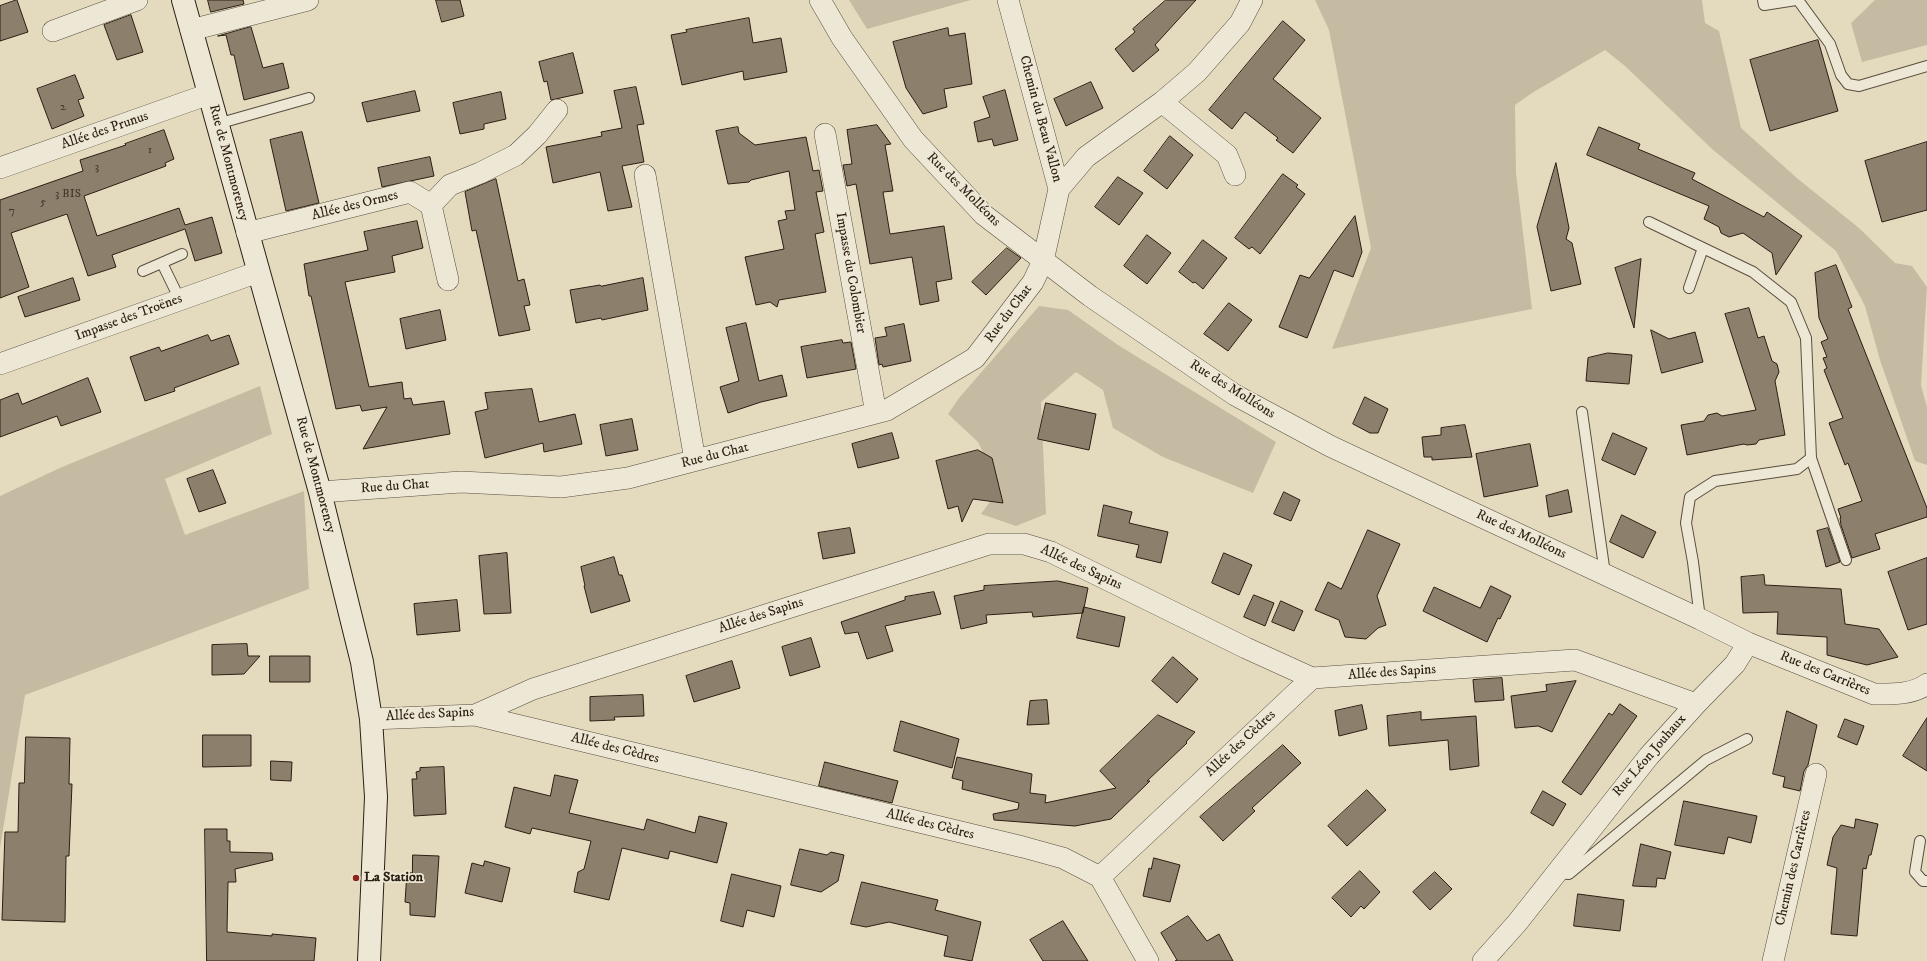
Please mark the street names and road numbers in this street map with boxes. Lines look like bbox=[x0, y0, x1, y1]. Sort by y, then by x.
street label: Chemin du Beau Vallon bbox=[1015, 54, 1065, 184]
street label: Rue de Montmorency bbox=[204, 103, 252, 223]
street label: Allée des Prunus bbox=[59, 108, 151, 154]
street label: Rue des Molléons bbox=[923, 150, 1003, 230]
street label: Allée des Ormes bbox=[310, 187, 400, 225]
street label: Impasse du Colombier bbox=[831, 211, 869, 335]
street label: Rue du Chat bbox=[982, 282, 1036, 346]
street label: Impasse des Troënes bbox=[73, 291, 185, 345]
street label: Rue des Molléons bbox=[1186, 357, 1278, 423]
street label: Rue de Montmorency bbox=[291, 415, 339, 535]
street label: Rue du Chat bbox=[680, 440, 750, 472]
street label: Rue du Chat bbox=[360, 476, 430, 498]
street label: Rue des Molléons bbox=[1473, 507, 1569, 563]
street label: Allée des Sapins bbox=[1037, 542, 1125, 594]
street label: Allée des Sapins bbox=[716, 594, 806, 638]
street label: Rue des Carrières bbox=[1777, 648, 1873, 700]
street label: Allée des Sapins bbox=[1347, 662, 1437, 684]
street label: Allée des Sapins bbox=[385, 704, 475, 726]
street label: Allée des Cèdres bbox=[1202, 707, 1280, 781]
street label: Rue Léon Jouhaux bbox=[1610, 711, 1690, 801]
street label: Allée des Cèdres bbox=[569, 730, 661, 768]
street label: Allée des Cèdres bbox=[884, 806, 976, 844]
street label: Chemin des Carrières bbox=[1773, 809, 1815, 927]

